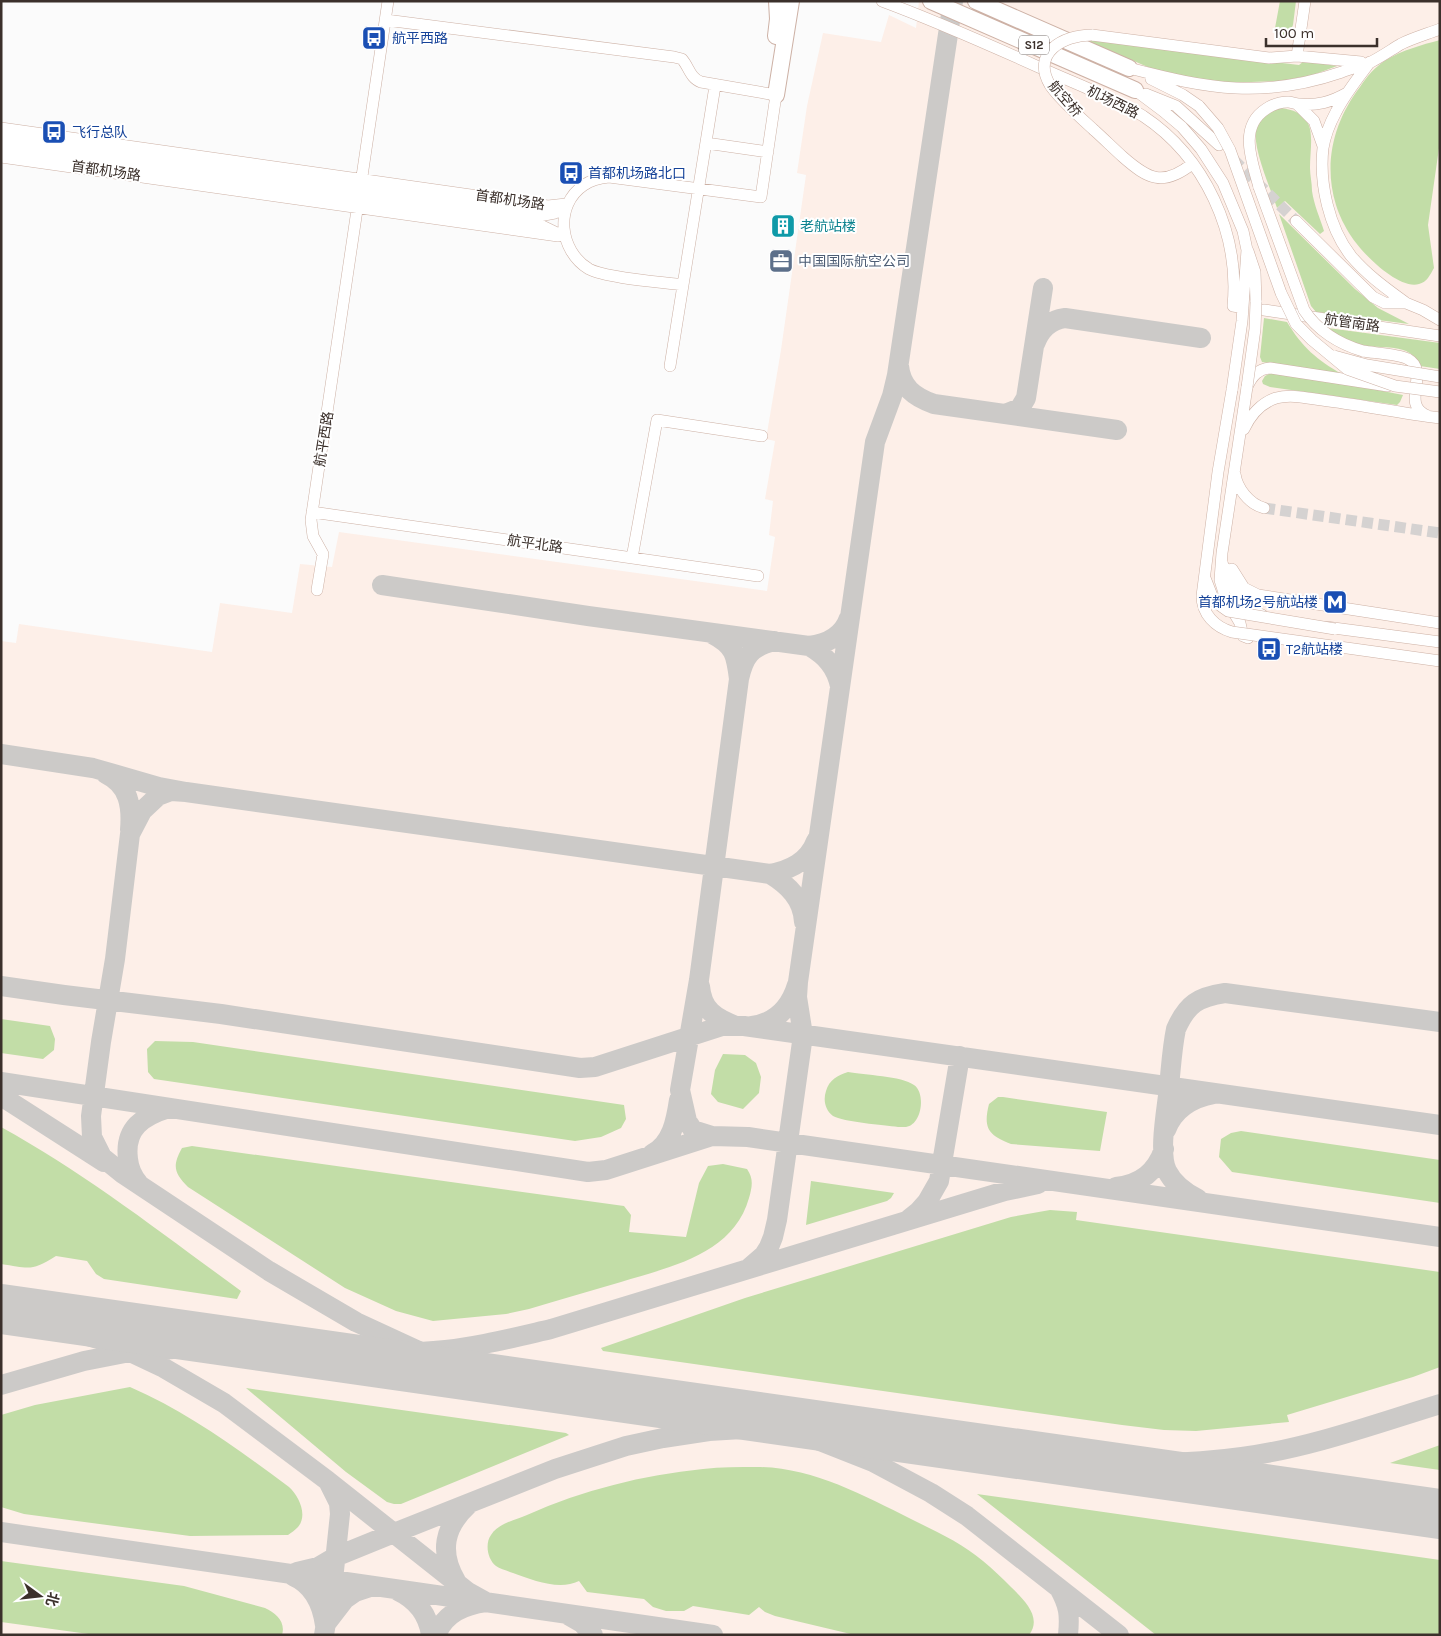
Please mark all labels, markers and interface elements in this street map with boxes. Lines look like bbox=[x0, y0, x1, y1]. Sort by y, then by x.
scale bar bbox=[1266, 15, 1377, 47]
text: 100 m bbox=[1274, 24, 1314, 42]
bus stop icon: 航平西路 bbox=[361, 25, 387, 51]
place label: 航平西路 bbox=[392, 30, 448, 47]
road number: S12 bbox=[1019, 36, 1049, 54]
street label: 航空桥 bbox=[1045, 78, 1085, 120]
street label: 机场西路 bbox=[1084, 82, 1142, 122]
bus stop icon: 飞行总队 bbox=[41, 119, 67, 145]
place label: 飞行总队 bbox=[72, 124, 128, 141]
street label: 首都机场路 bbox=[70, 158, 142, 184]
bus stop icon: 首都机场路北口 bbox=[558, 160, 584, 186]
place label: 首都机场路北口 bbox=[588, 165, 686, 182]
street label: 首都机场路 bbox=[474, 187, 546, 213]
building icon: 老航站楼 bbox=[770, 213, 796, 239]
place label: 老航站楼 bbox=[800, 218, 856, 235]
office icon: 中国国际航空公司 bbox=[768, 248, 794, 274]
place label: 中国国际航空公司 bbox=[798, 253, 910, 270]
street label: 航管南路 bbox=[1323, 311, 1381, 335]
street label: 航平西路 bbox=[311, 410, 337, 468]
street label: 航平北路 bbox=[506, 532, 564, 556]
metro station icon: 首都机场2号航站楼 bbox=[1322, 589, 1348, 615]
place label: 首都机场2号航站楼 bbox=[1198, 594, 1318, 611]
bus stop icon: T2航站楼 bbox=[1256, 636, 1282, 662]
place label: T2航站楼 bbox=[1286, 641, 1343, 658]
north arrow bbox=[15, 1571, 65, 1621]
text: 北 bbox=[42, 1590, 62, 1608]

